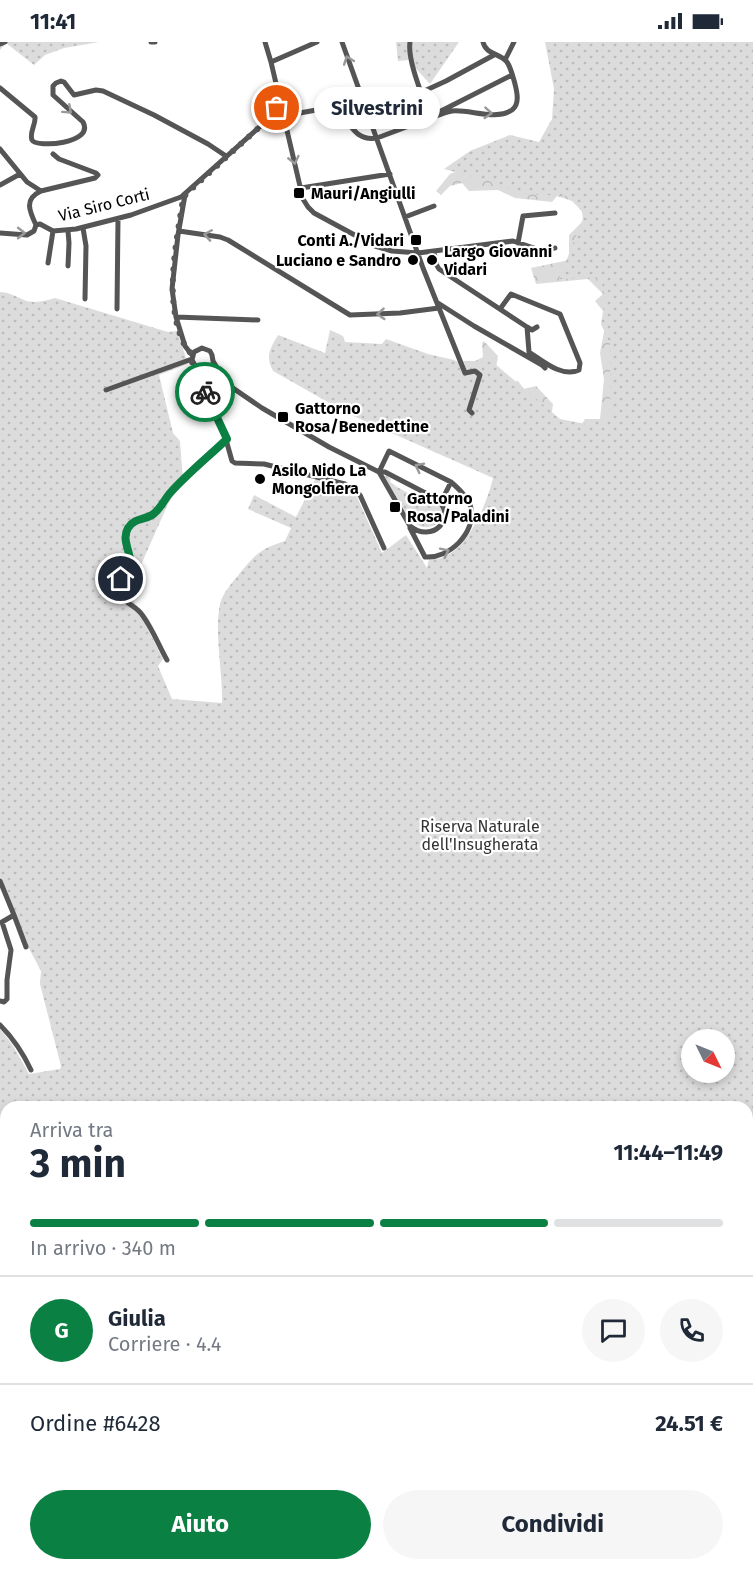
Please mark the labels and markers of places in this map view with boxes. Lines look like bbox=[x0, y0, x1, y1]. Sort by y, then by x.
pin bbox=[251, 82, 302, 133]
callout: Silvestrini bbox=[313, 87, 439, 129]
place label: Mauri/Angiulli bbox=[311, 184, 416, 203]
marker: Mauri/Angiulli bbox=[292, 186, 306, 200]
place label: Conti A./Vidari bbox=[297, 231, 404, 250]
marker: Conti A./Vidari bbox=[409, 233, 423, 247]
place label: Largo Giovanni Vidari bbox=[443, 242, 552, 279]
place label: Luciano e Sandro bbox=[276, 251, 401, 270]
marker: Luciano e Sandro bbox=[406, 253, 420, 267]
marker: Largo Giovanni Vidari bbox=[425, 253, 439, 267]
place label: Gattorno Rosa/Benedettine bbox=[295, 399, 429, 436]
marker: Gattorno Rosa/Benedettine bbox=[276, 410, 290, 424]
place label: Asilo Nido La Mongolfiera bbox=[271, 461, 366, 498]
marker: Asilo Nido La Mongolfiera bbox=[253, 472, 267, 486]
place label: Gattorno Rosa/Paladini bbox=[407, 489, 509, 526]
marker: Gattorno Rosa/Paladini bbox=[388, 500, 402, 514]
pin bbox=[95, 553, 146, 604]

